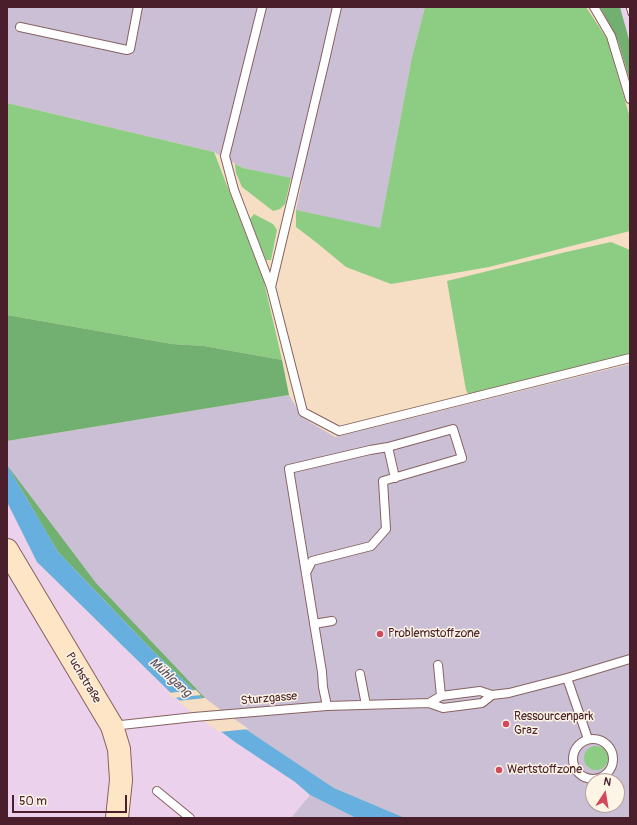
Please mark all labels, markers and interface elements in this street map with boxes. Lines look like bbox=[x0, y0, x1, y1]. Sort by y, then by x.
place label: Problemstoffzone bbox=[388, 627, 480, 641]
marker: Problemstoffzone bbox=[375, 629, 385, 639]
street label: Puchstraße bbox=[62, 650, 104, 706]
water label: Mühlgang bbox=[146, 655, 194, 701]
street label: Sturzgasse bbox=[240, 689, 298, 709]
place label: Ressourcenpark Graz bbox=[514, 710, 593, 738]
marker: Ressourcenpark Graz bbox=[501, 719, 511, 729]
place label: Wertstoffzone bbox=[507, 763, 582, 777]
marker: Wertstoffzone bbox=[494, 765, 504, 775]
north arrow bbox=[585, 773, 625, 813]
text: N bbox=[602, 775, 612, 789]
scale bar bbox=[14, 787, 129, 813]
text: 50 m bbox=[19, 794, 47, 809]

